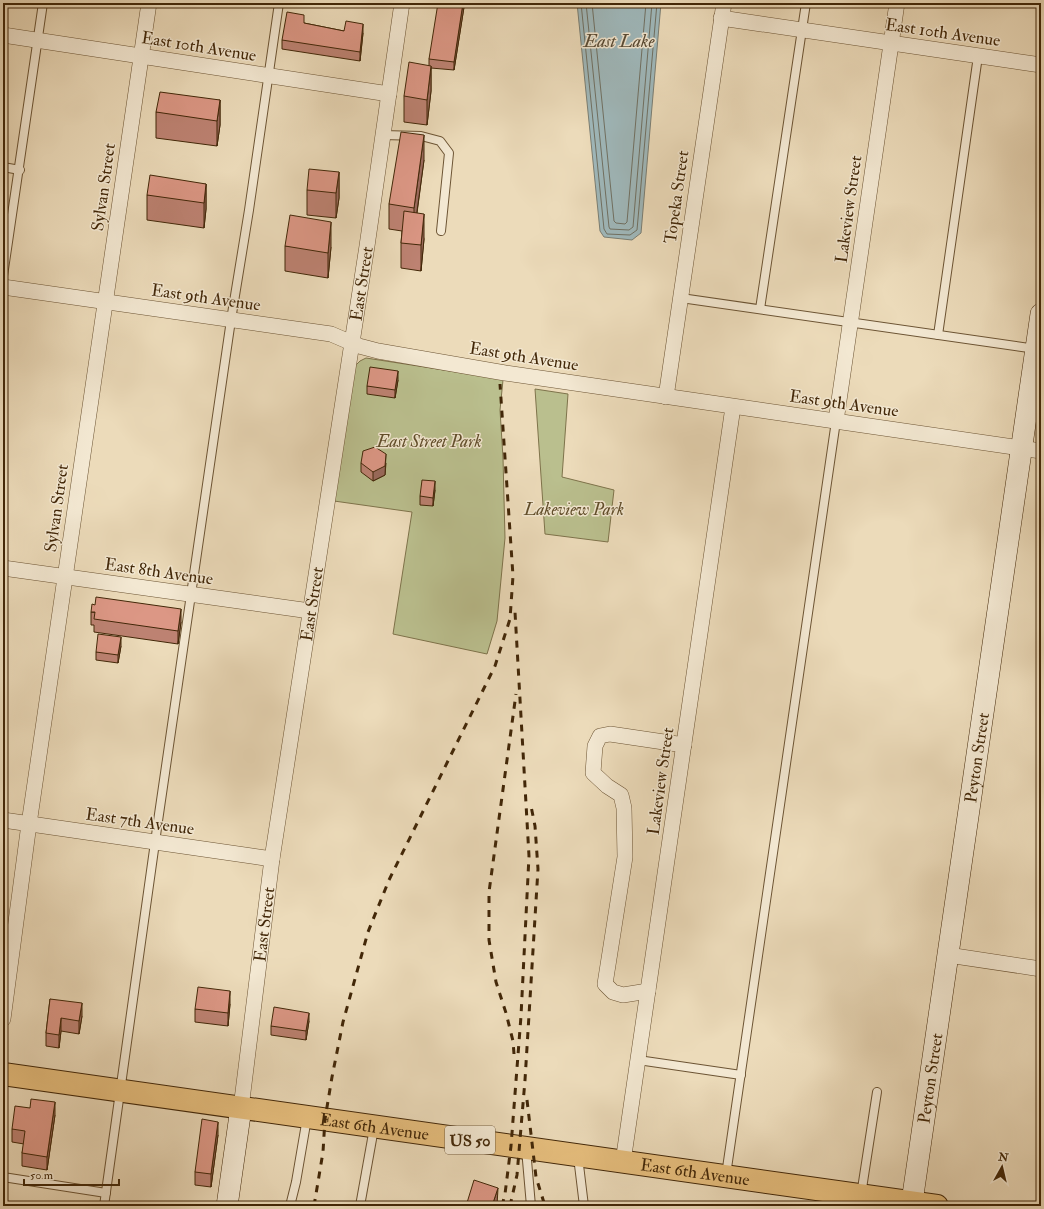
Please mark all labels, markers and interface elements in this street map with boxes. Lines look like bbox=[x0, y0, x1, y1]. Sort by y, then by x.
street label: East 10th Avenue bbox=[884, 14, 1002, 51]
street label: East 10th Avenue bbox=[140, 27, 258, 66]
water label: East Lake bbox=[582, 30, 656, 53]
street label: Sylvan Street bbox=[87, 141, 121, 233]
street label: Topeka Street bbox=[660, 149, 694, 245]
street label: Lakeview Street bbox=[831, 154, 866, 264]
street label: East Street bbox=[346, 245, 378, 323]
street label: East 9th Avenue bbox=[150, 279, 262, 316]
street label: East 9th Avenue bbox=[468, 338, 580, 375]
street label: East 9th Avenue bbox=[788, 385, 900, 422]
park label: East Street Park bbox=[375, 431, 482, 452]
street label: Sylvan Street bbox=[40, 462, 74, 554]
park label: Lakeview Park bbox=[523, 499, 624, 520]
street label: East 8th Avenue bbox=[103, 553, 215, 590]
street label: East Street bbox=[296, 565, 328, 643]
street label: Peyton Street bbox=[960, 711, 994, 804]
street label: Lakeview Street bbox=[643, 726, 678, 836]
street label: East 7th Avenue bbox=[84, 804, 195, 839]
street label: East Street bbox=[249, 885, 279, 963]
street label: Peyton Street bbox=[914, 1031, 947, 1125]
street label: East 6th Avenue bbox=[318, 1109, 430, 1145]
road number: US 50 bbox=[445, 1126, 495, 1154]
north arrow bbox=[982, 1147, 1022, 1187]
text: N bbox=[997, 1150, 1010, 1165]
street label: East 6th Avenue bbox=[639, 1154, 751, 1190]
scale bar bbox=[24, 1161, 119, 1187]
text: 50 m bbox=[30, 1168, 54, 1183]

